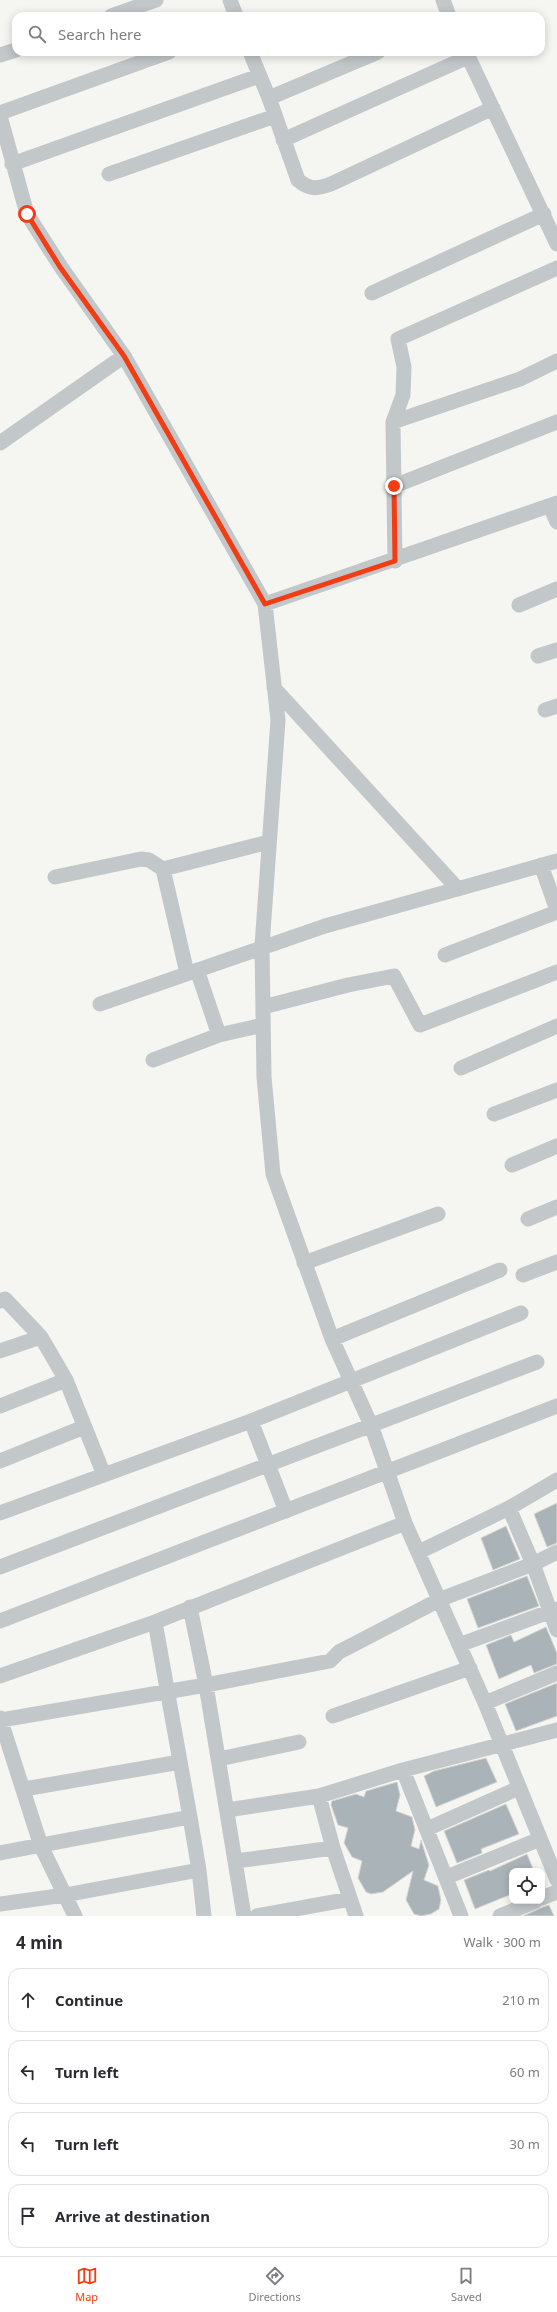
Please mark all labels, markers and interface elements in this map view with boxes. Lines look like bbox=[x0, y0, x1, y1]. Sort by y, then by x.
search box bbox=[12, 12, 545, 56]
icon: search bbox=[26, 23, 48, 45]
text: Search here bbox=[58, 24, 141, 44]
route start bbox=[18, 205, 36, 223]
route end bbox=[385, 477, 403, 495]
map controls bbox=[509, 1868, 545, 1904]
button: locate bbox=[509, 1868, 545, 1904]
text: 4 min bbox=[16, 1931, 63, 1954]
text: Walk · 300 m bbox=[463, 1933, 541, 1951]
icon: ahead bbox=[17, 1989, 39, 2011]
text: Continue bbox=[55, 1990, 123, 2010]
text: 210 m bbox=[502, 1991, 540, 2009]
icon: left bbox=[17, 2061, 39, 2083]
text: Turn left bbox=[55, 2062, 119, 2082]
text: 60 m bbox=[510, 2063, 540, 2081]
icon: left bbox=[17, 2133, 39, 2155]
text: Turn left bbox=[55, 2134, 119, 2154]
text: 30 m bbox=[510, 2135, 540, 2153]
icon: arrive bbox=[17, 2205, 39, 2227]
text: Arrive at destination bbox=[55, 2206, 210, 2226]
tab: Map bbox=[75, 2265, 98, 2304]
tab: Directions bbox=[248, 2265, 301, 2304]
tab: Saved bbox=[451, 2265, 482, 2304]

